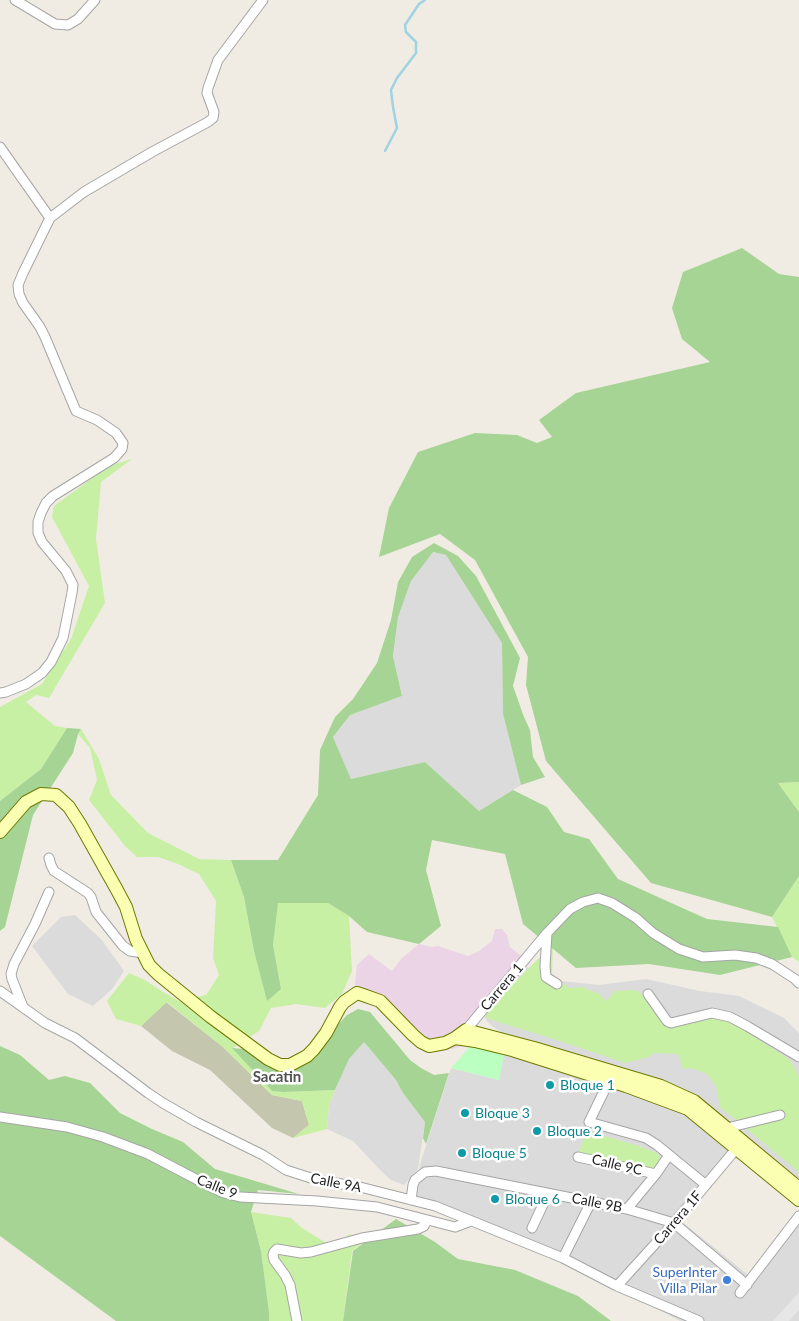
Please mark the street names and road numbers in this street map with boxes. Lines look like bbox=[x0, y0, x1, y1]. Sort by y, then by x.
street label: Carrera 1 bbox=[477, 960, 527, 1014]
street label: Calle 9C bbox=[590, 1151, 644, 1179]
street label: Calle 9A bbox=[309, 1170, 363, 1196]
street label: Calle 9 bbox=[194, 1171, 240, 1203]
street label: Carrera 1F bbox=[650, 1188, 706, 1248]
street label: Calle 9B bbox=[570, 1190, 624, 1216]

